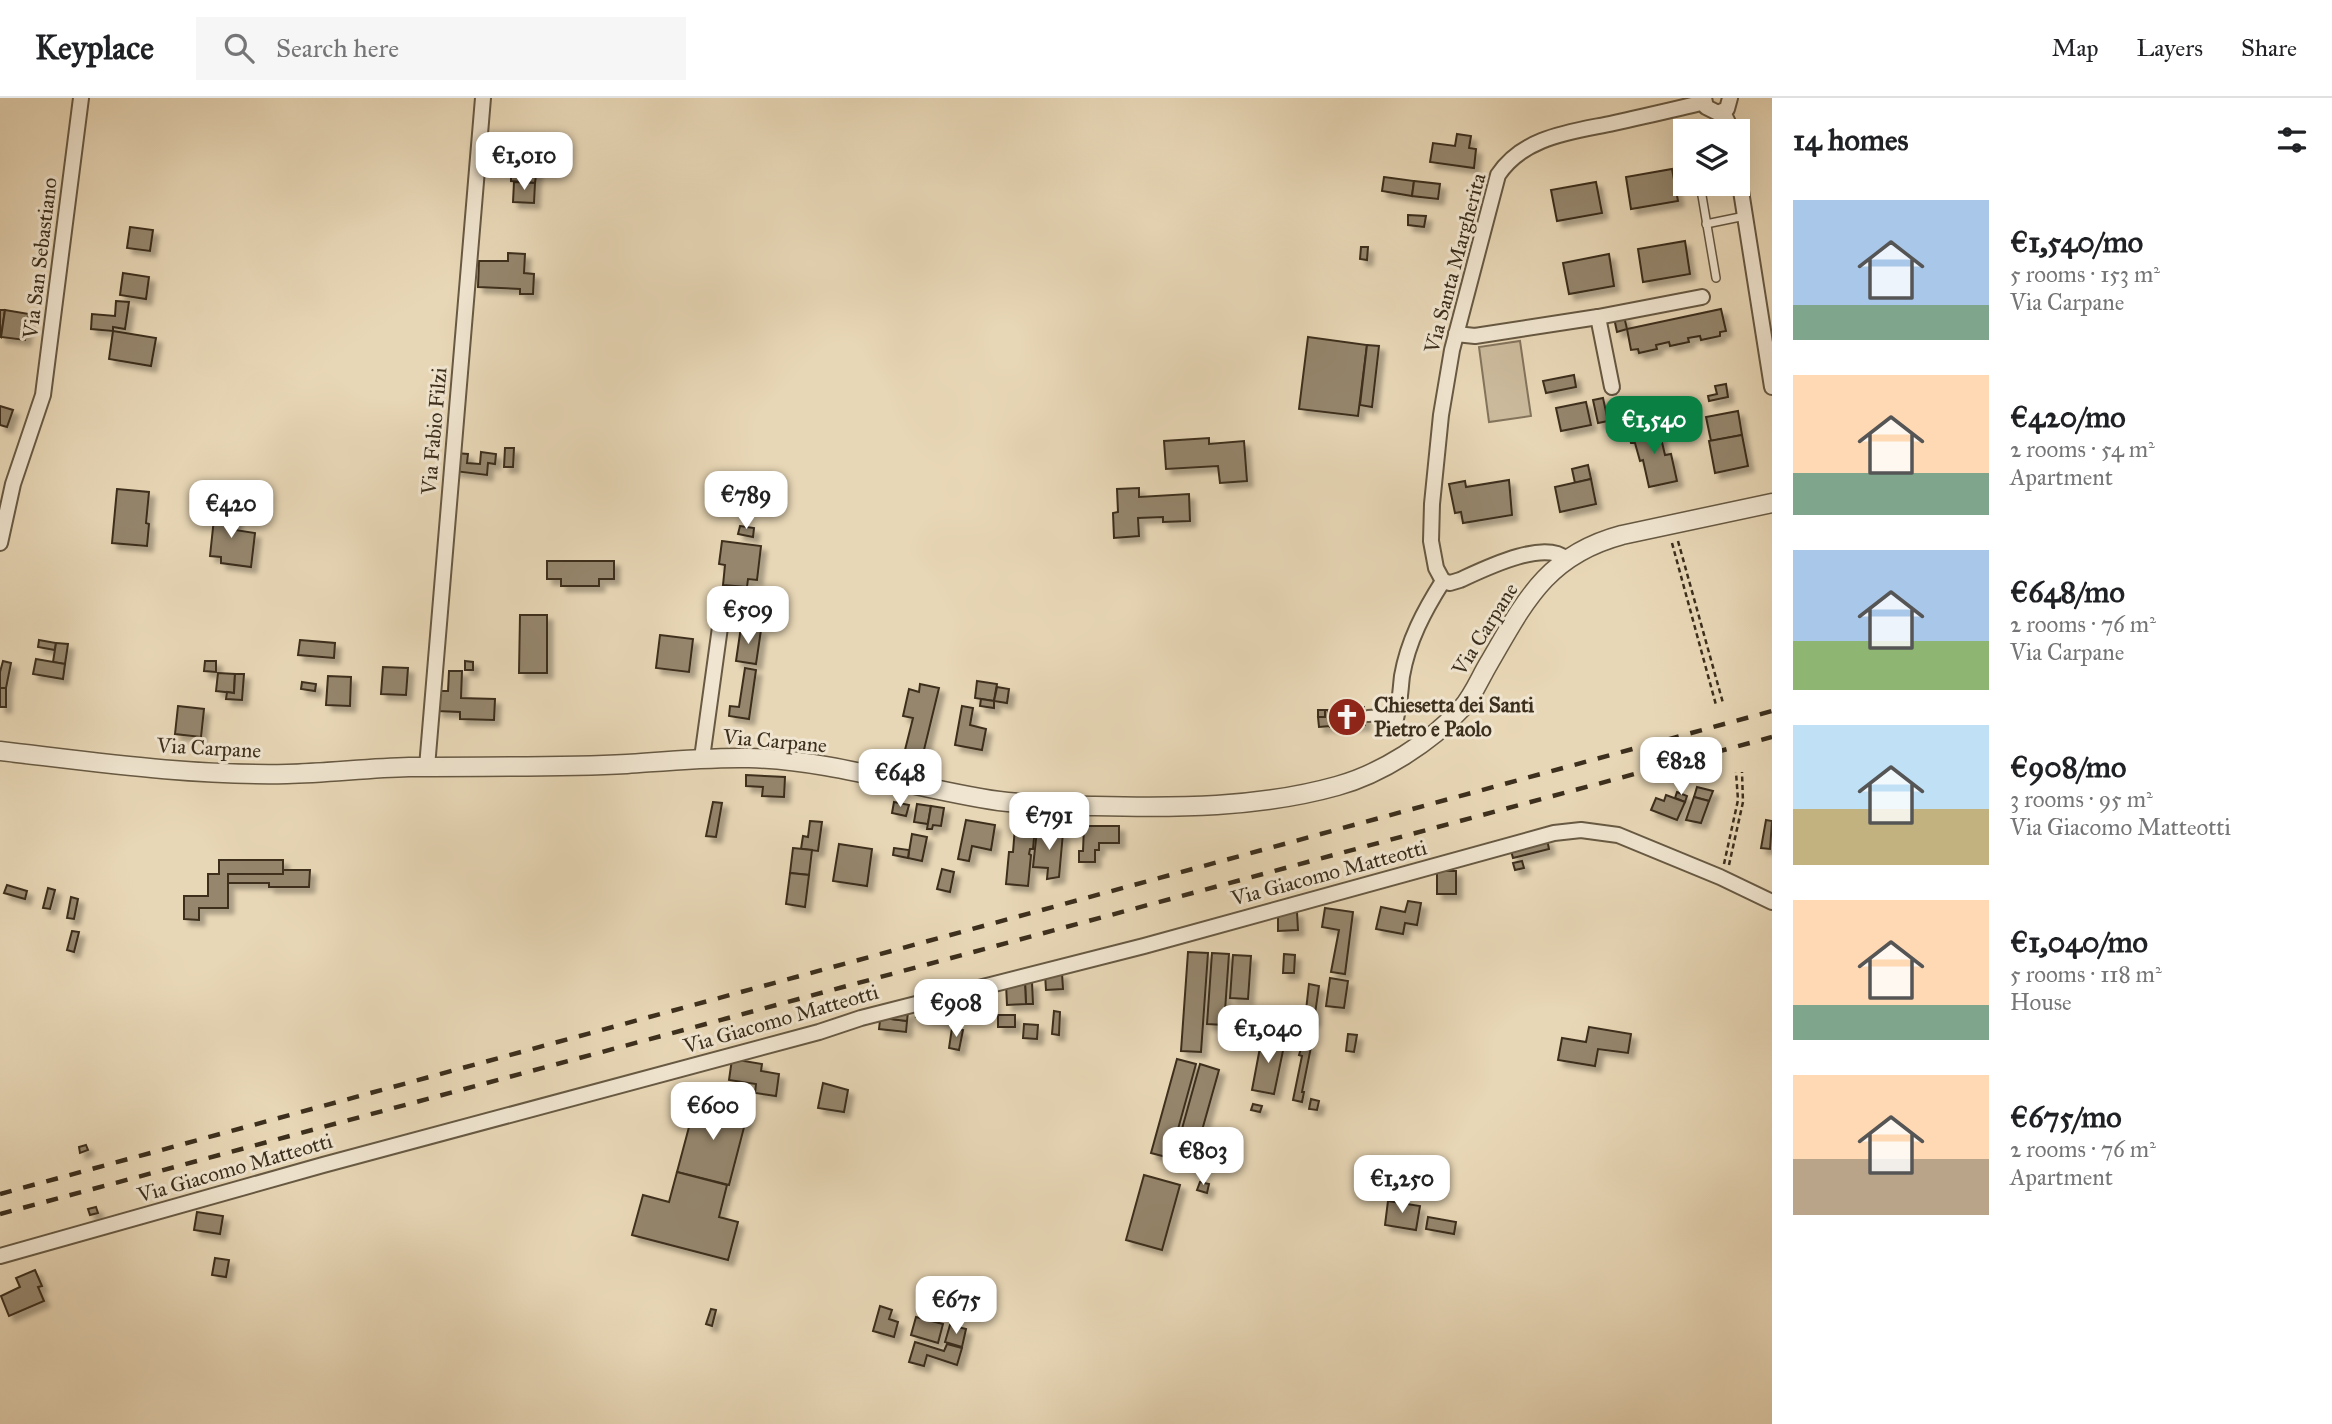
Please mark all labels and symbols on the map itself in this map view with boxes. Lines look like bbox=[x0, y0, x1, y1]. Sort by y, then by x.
pin: €1,010 bbox=[467, 132, 581, 192]
street label: Via Santa Margherita bbox=[1418, 170, 1492, 357]
street label: Via San Sebastiano bbox=[17, 176, 63, 341]
street label: Via Fabio Filzi bbox=[415, 366, 453, 497]
pin: €1,540 bbox=[1597, 396, 1711, 456]
pin: €789 bbox=[705, 472, 787, 531]
pin: €420 bbox=[190, 480, 272, 540]
street label: Via Carpane bbox=[1446, 578, 1524, 681]
pin: €509 bbox=[707, 587, 789, 646]
place label: Chiesetta dei Santi Pietro e Paolo bbox=[1374, 692, 1534, 742]
church icon: Chiesetta dei Santi Pietro e Paolo bbox=[1326, 696, 1368, 738]
street label: Via Carpane bbox=[721, 723, 828, 759]
street label: Via Carpane bbox=[155, 732, 262, 764]
pin: €828 bbox=[1640, 738, 1722, 797]
pin: €648 bbox=[859, 750, 941, 809]
pin: €791 bbox=[1008, 792, 1090, 852]
street label: Via Giacomo Matteotti bbox=[1227, 834, 1430, 912]
street label: Via Giacomo Matteotti bbox=[680, 979, 882, 1060]
pin: €908 bbox=[915, 979, 997, 1039]
pin: €1,040 bbox=[1211, 1006, 1325, 1065]
pin: €600 bbox=[672, 1082, 754, 1142]
street label: Via Giacomo Matteotti bbox=[134, 1128, 336, 1209]
pin: €803 bbox=[1162, 1128, 1244, 1187]
pin: €1,250 bbox=[1345, 1156, 1459, 1215]
pin: €675 bbox=[915, 1276, 997, 1336]

